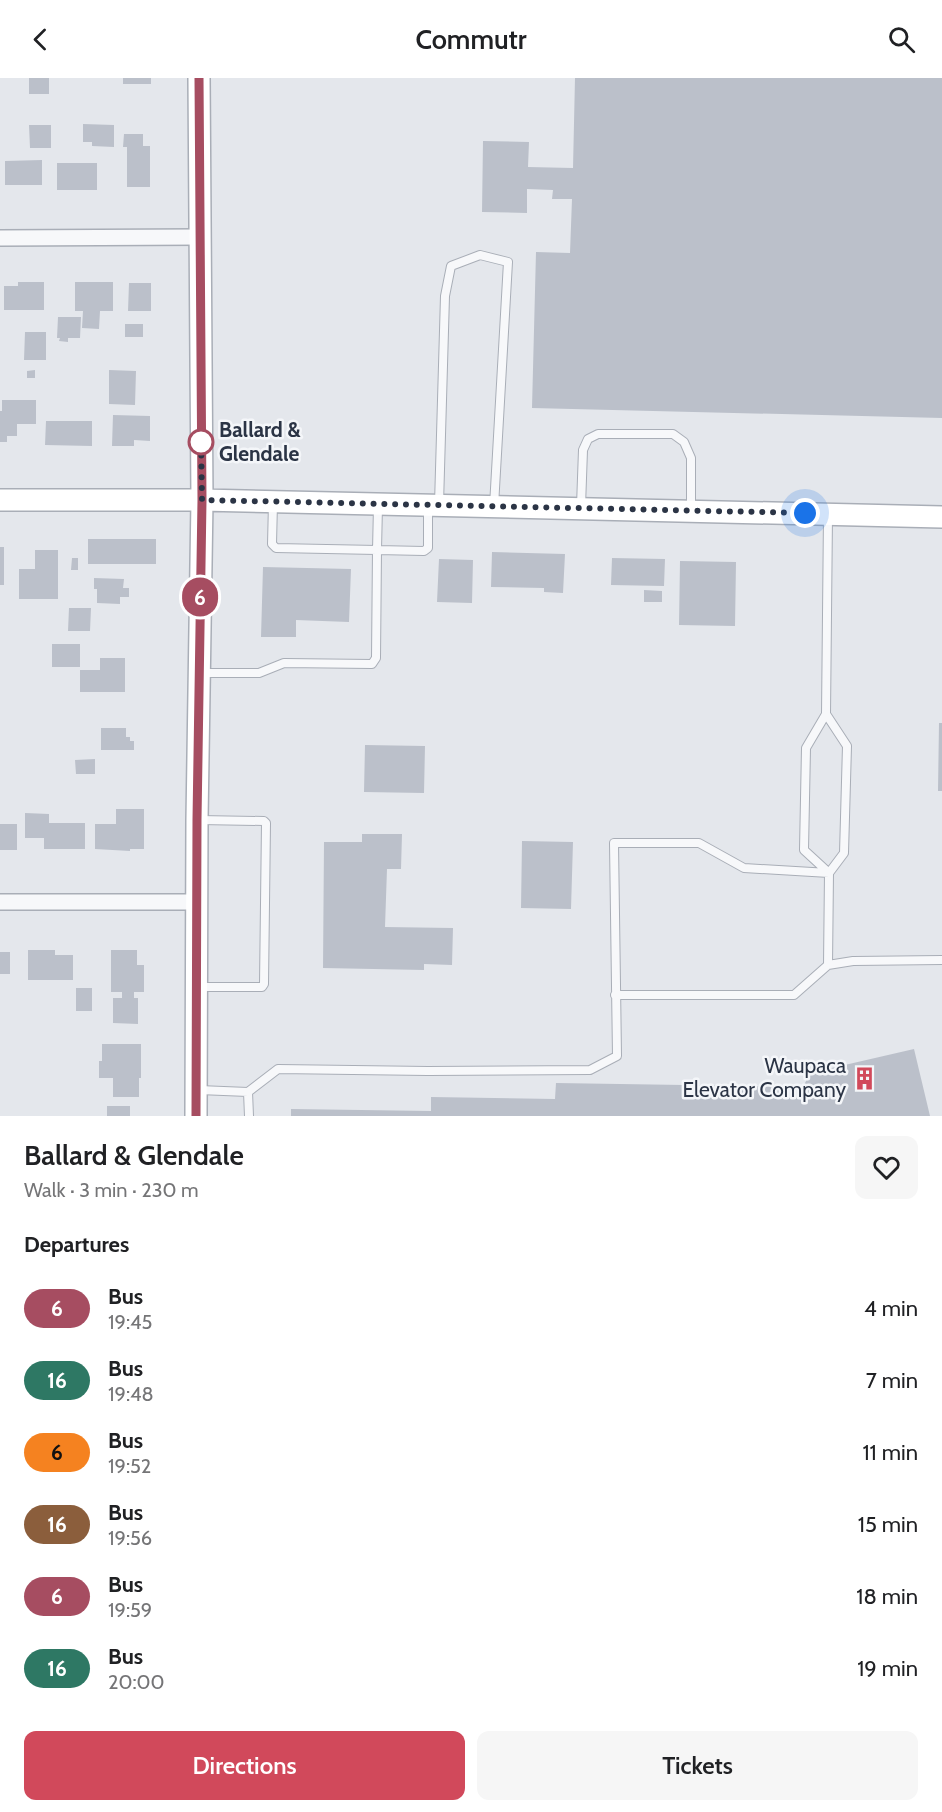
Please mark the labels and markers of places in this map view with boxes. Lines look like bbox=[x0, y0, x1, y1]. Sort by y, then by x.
place label: Ballard & Glendale bbox=[219, 417, 302, 466]
marker: Ballard & Glendale bbox=[188, 429, 214, 455]
place label: Waupaca Elevator Company bbox=[682, 1053, 846, 1102]
building icon: Waupaca Elevator Company bbox=[851, 1065, 877, 1091]

